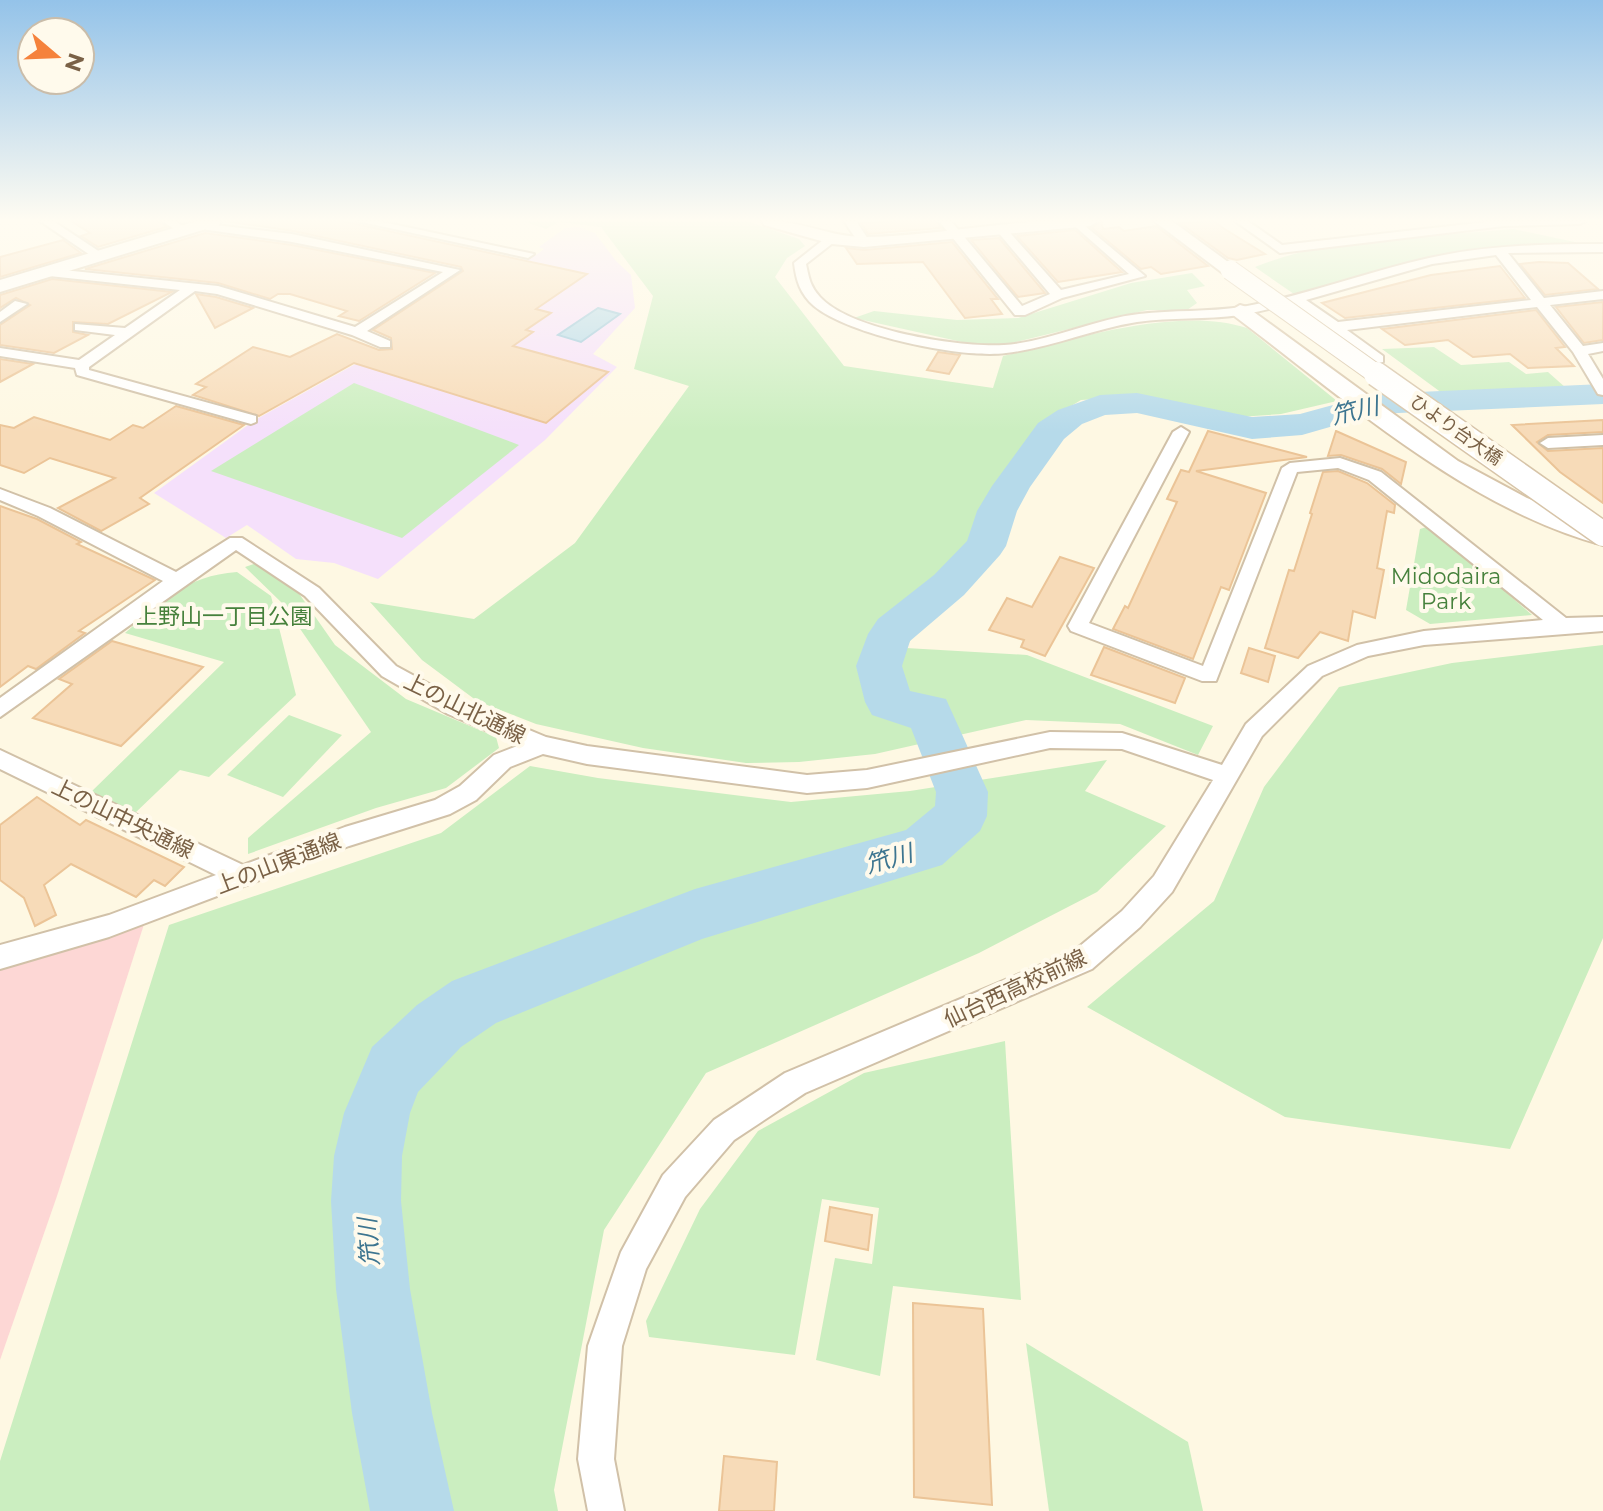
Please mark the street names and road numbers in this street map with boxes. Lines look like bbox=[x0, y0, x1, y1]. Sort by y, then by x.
street label: ひより台大橋 bbox=[1406, 390, 1506, 470]
street label: 上の山北通線 bbox=[400, 667, 530, 750]
street label: 上の山中央通線 bbox=[48, 773, 198, 864]
street label: 上の山東通線 bbox=[212, 827, 345, 900]
street label: 仙台西高校前線 bbox=[940, 944, 1091, 1033]

